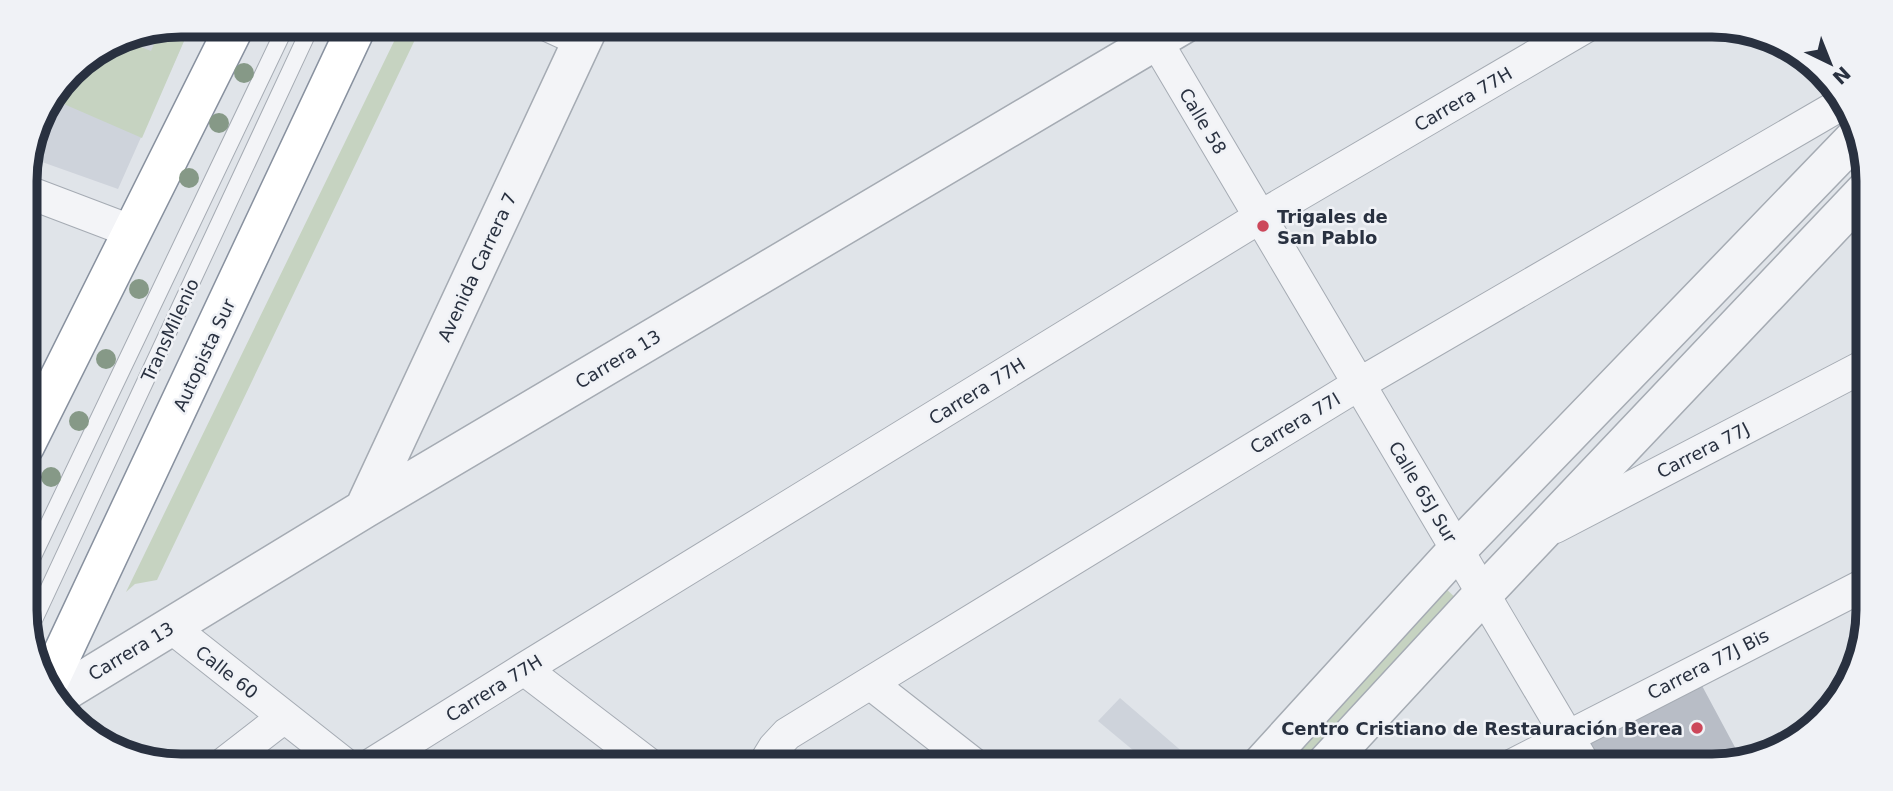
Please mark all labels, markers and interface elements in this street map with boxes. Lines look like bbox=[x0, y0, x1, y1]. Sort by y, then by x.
north arrow bbox=[1795, 28, 1865, 98]
text: N bbox=[1828, 62, 1855, 89]
street label: Carrera 77H bbox=[1410, 63, 1516, 135]
street label: Calle 58 bbox=[1175, 84, 1231, 158]
street label: Avenida Carrera 7 bbox=[433, 189, 521, 345]
place label: Trigales de San Pablo bbox=[1277, 206, 1388, 248]
marker: Trigales de San Pablo bbox=[1255, 218, 1271, 234]
street label: TransMilenio bbox=[136, 275, 203, 386]
street label: Autopista Sur bbox=[169, 295, 239, 415]
street label: Carrera 13 bbox=[572, 325, 664, 393]
street label: Carrera 77H bbox=[925, 353, 1029, 429]
street label: Carrera 77I bbox=[1246, 388, 1344, 458]
street label: Carrera 77J bbox=[1653, 418, 1753, 482]
street label: Calle 65J Sur bbox=[1384, 437, 1462, 547]
street label: Carrera 13 bbox=[85, 617, 177, 685]
street label: Carrera 77J Bis bbox=[1644, 624, 1772, 704]
street label: Calle 60 bbox=[192, 641, 262, 703]
street label: Carrera 77H bbox=[442, 650, 546, 726]
place label: Centro Cristiano de Restauración Berea bbox=[1281, 718, 1683, 739]
marker: Centro Cristiano de Restauración Berea bbox=[1689, 720, 1705, 736]

